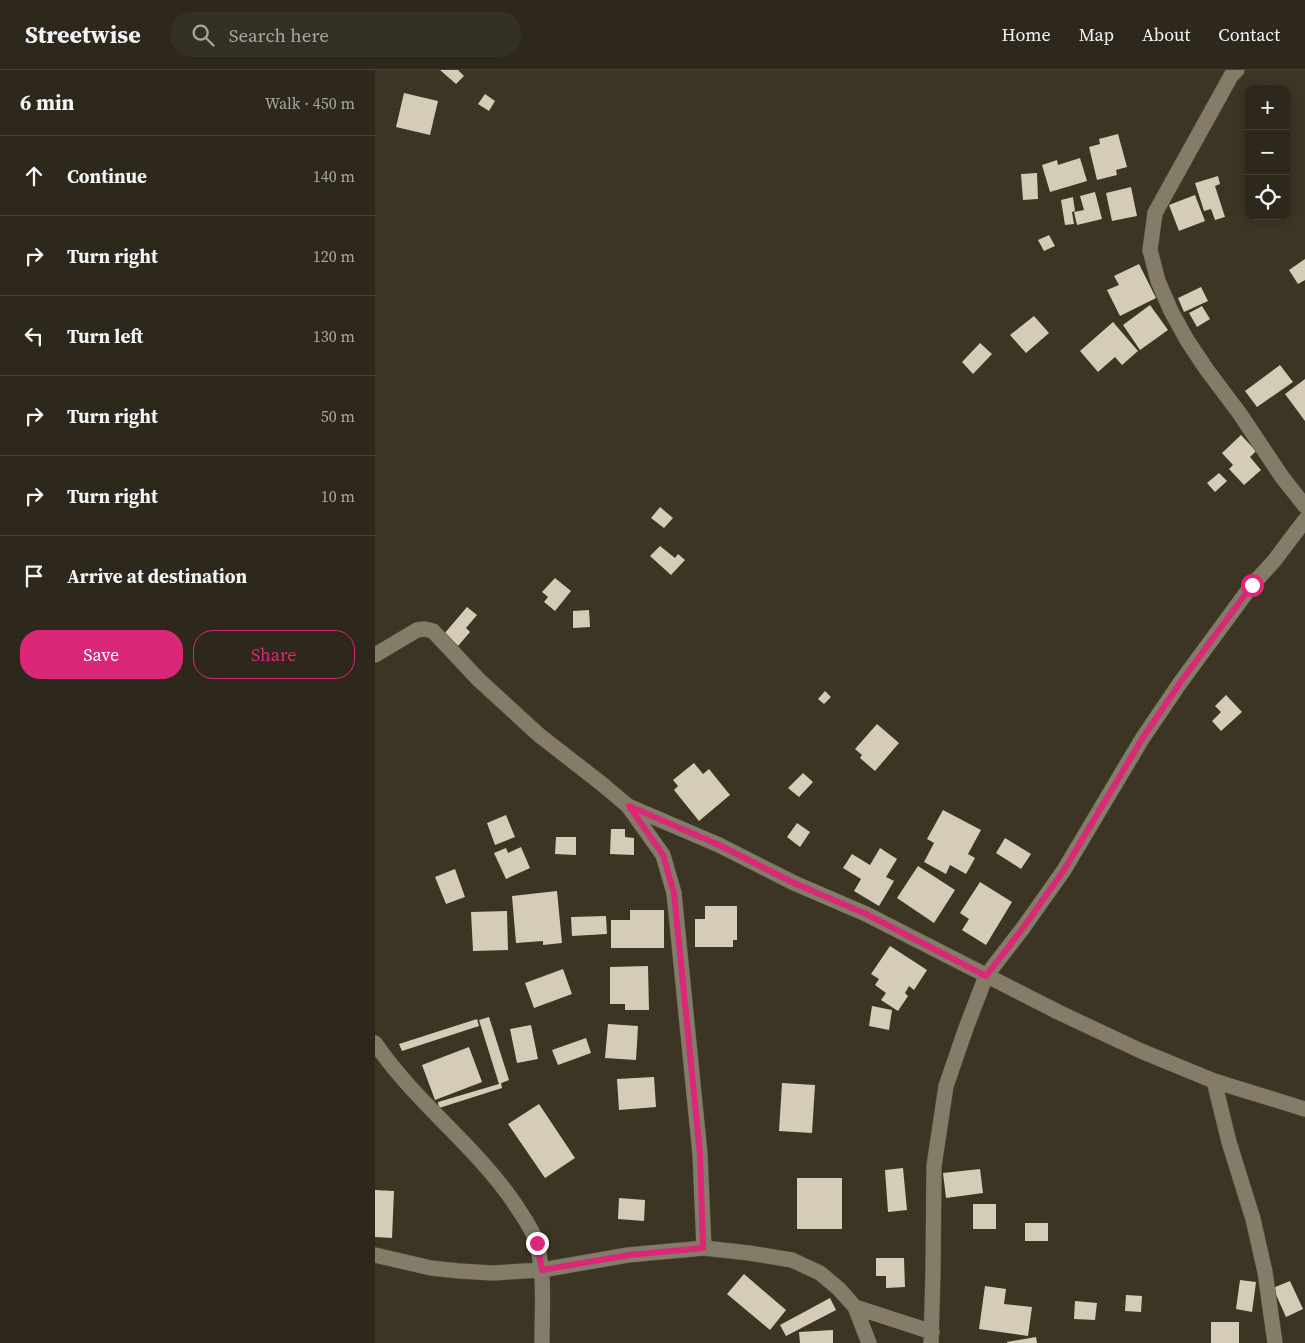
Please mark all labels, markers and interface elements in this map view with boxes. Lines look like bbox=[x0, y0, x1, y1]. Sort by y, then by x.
search box bbox=[171, 12, 521, 57]
text: Streetwise bbox=[25, 18, 141, 51]
icon: search bbox=[189, 21, 217, 49]
text: Search here bbox=[229, 22, 329, 48]
text: Home bbox=[1002, 22, 1051, 47]
text: Map bbox=[1079, 22, 1114, 47]
text: About bbox=[1142, 22, 1190, 47]
text: Contact bbox=[1218, 22, 1280, 47]
map controls bbox=[1245, 85, 1290, 220]
button: + bbox=[1245, 85, 1290, 130]
text: 6 min bbox=[20, 88, 75, 117]
text: Walk · 450 m bbox=[265, 92, 355, 114]
button: − bbox=[1245, 130, 1290, 175]
icon: ahead bbox=[20, 162, 48, 190]
text: Continue bbox=[67, 163, 147, 189]
text: 140 m bbox=[313, 165, 355, 187]
button: locate bbox=[1245, 175, 1290, 220]
icon: right bbox=[20, 242, 48, 270]
text: Turn right bbox=[67, 243, 158, 269]
text: 120 m bbox=[313, 245, 355, 267]
icon: left bbox=[20, 322, 48, 350]
text: Turn left bbox=[67, 323, 143, 349]
text: 130 m bbox=[313, 325, 355, 347]
icon: right bbox=[20, 402, 48, 430]
text: Turn right bbox=[67, 403, 158, 429]
text: 50 m bbox=[321, 405, 355, 427]
icon: right bbox=[20, 482, 48, 510]
text: Turn right bbox=[67, 483, 158, 509]
text: 10 m bbox=[321, 485, 355, 507]
icon: arrive bbox=[20, 562, 48, 590]
text: Arrive at destination bbox=[67, 563, 247, 589]
route start bbox=[1241, 574, 1264, 597]
button: Save bbox=[20, 630, 183, 679]
button: Share bbox=[193, 630, 355, 679]
route end bbox=[526, 1232, 549, 1255]

